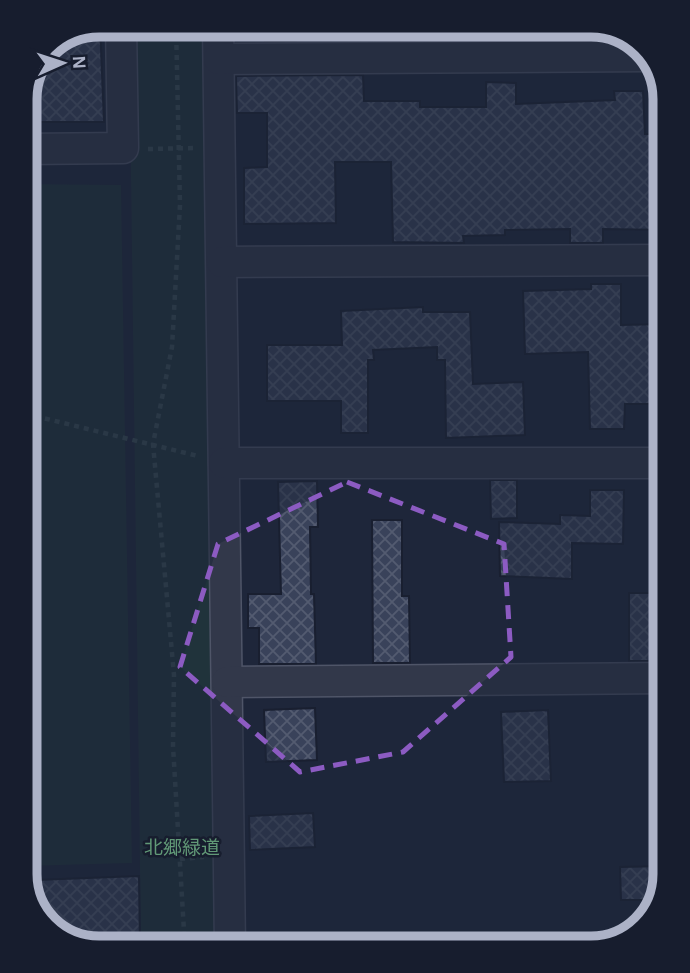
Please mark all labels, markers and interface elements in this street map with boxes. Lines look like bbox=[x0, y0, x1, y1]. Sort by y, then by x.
north arrow bbox=[28, 28, 98, 98]
text: N bbox=[69, 55, 88, 69]
park label: 北郷緑道 bbox=[144, 838, 220, 858]

